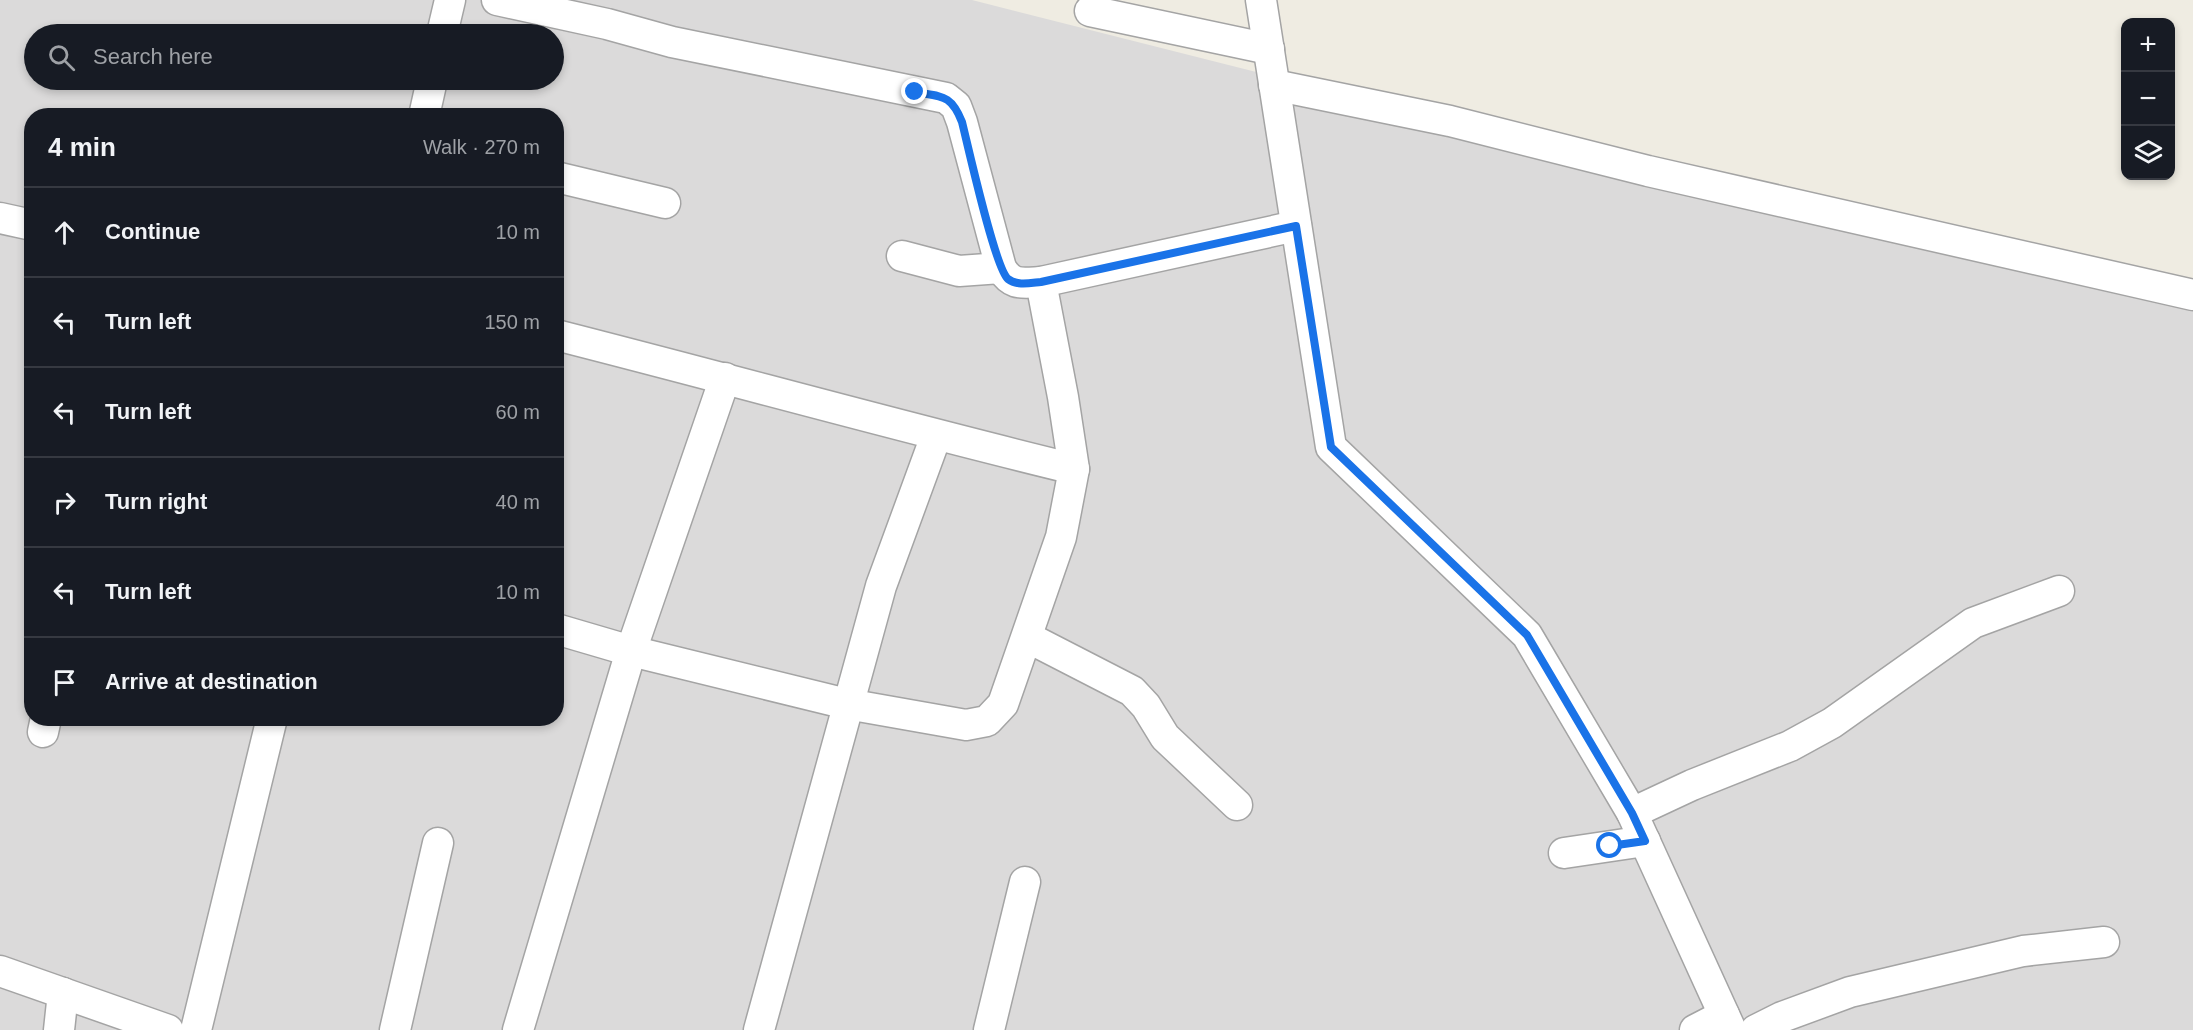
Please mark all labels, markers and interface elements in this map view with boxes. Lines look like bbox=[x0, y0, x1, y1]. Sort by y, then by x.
map controls bbox=[2121, 18, 2175, 180]
button: + bbox=[2121, 18, 2175, 72]
search box bbox=[24, 24, 564, 90]
icon: search bbox=[45, 41, 78, 74]
text: Search here bbox=[93, 44, 213, 69]
button: − bbox=[2121, 72, 2175, 126]
route end bbox=[901, 78, 927, 104]
button: layers bbox=[2121, 126, 2175, 180]
text: 4 min bbox=[48, 132, 116, 162]
text: Walk · 270 m bbox=[423, 136, 540, 158]
icon: ahead bbox=[48, 216, 81, 249]
text: Continue bbox=[105, 219, 200, 244]
text: 10 m bbox=[496, 221, 540, 243]
icon: left bbox=[48, 306, 81, 339]
text: Turn left bbox=[105, 309, 191, 334]
text: 150 m bbox=[484, 311, 540, 333]
icon: left bbox=[48, 396, 81, 429]
text: Turn left bbox=[105, 399, 191, 424]
text: 60 m bbox=[496, 401, 540, 423]
icon: right bbox=[48, 486, 81, 519]
text: Turn right bbox=[105, 489, 207, 514]
text: 40 m bbox=[496, 491, 540, 513]
icon: left bbox=[48, 576, 81, 609]
text: Turn left bbox=[105, 579, 191, 604]
text: 10 m bbox=[496, 581, 540, 603]
icon: arrive bbox=[48, 666, 81, 699]
text: Arrive at destination bbox=[105, 669, 318, 694]
route start bbox=[1596, 832, 1622, 858]

